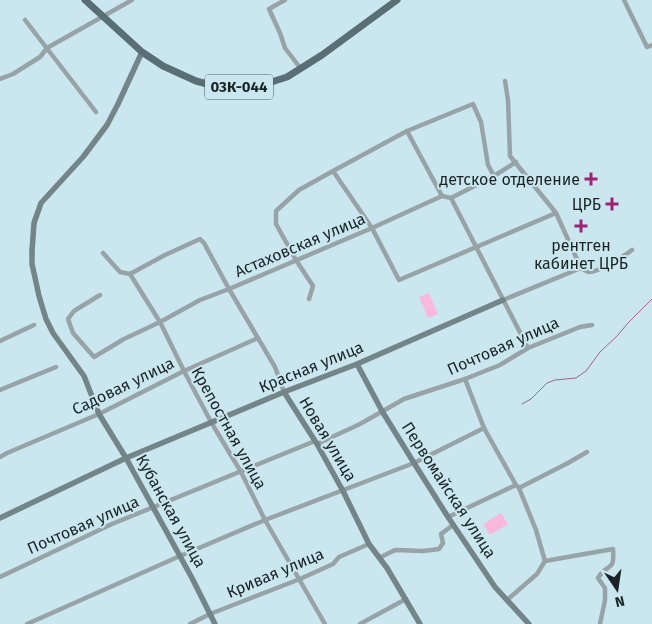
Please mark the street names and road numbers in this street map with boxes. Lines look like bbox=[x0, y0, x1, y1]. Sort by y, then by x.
road number: 03К-044 bbox=[205, 74, 273, 100]
street label: Астаховская улица bbox=[232, 209, 368, 281]
street label: Почтовая улица bbox=[444, 313, 562, 379]
street label: Красная улица bbox=[256, 337, 366, 397]
street label: Садовая улица bbox=[69, 353, 177, 419]
street label: Крепостная улица bbox=[187, 363, 271, 493]
street label: Новая улица bbox=[295, 393, 361, 485]
street label: Первомайская улица bbox=[398, 418, 500, 562]
street label: Кубанская улица bbox=[132, 451, 210, 571]
street label: Почтовая улица bbox=[24, 492, 142, 558]
street label: Кривая улица bbox=[224, 544, 326, 602]

